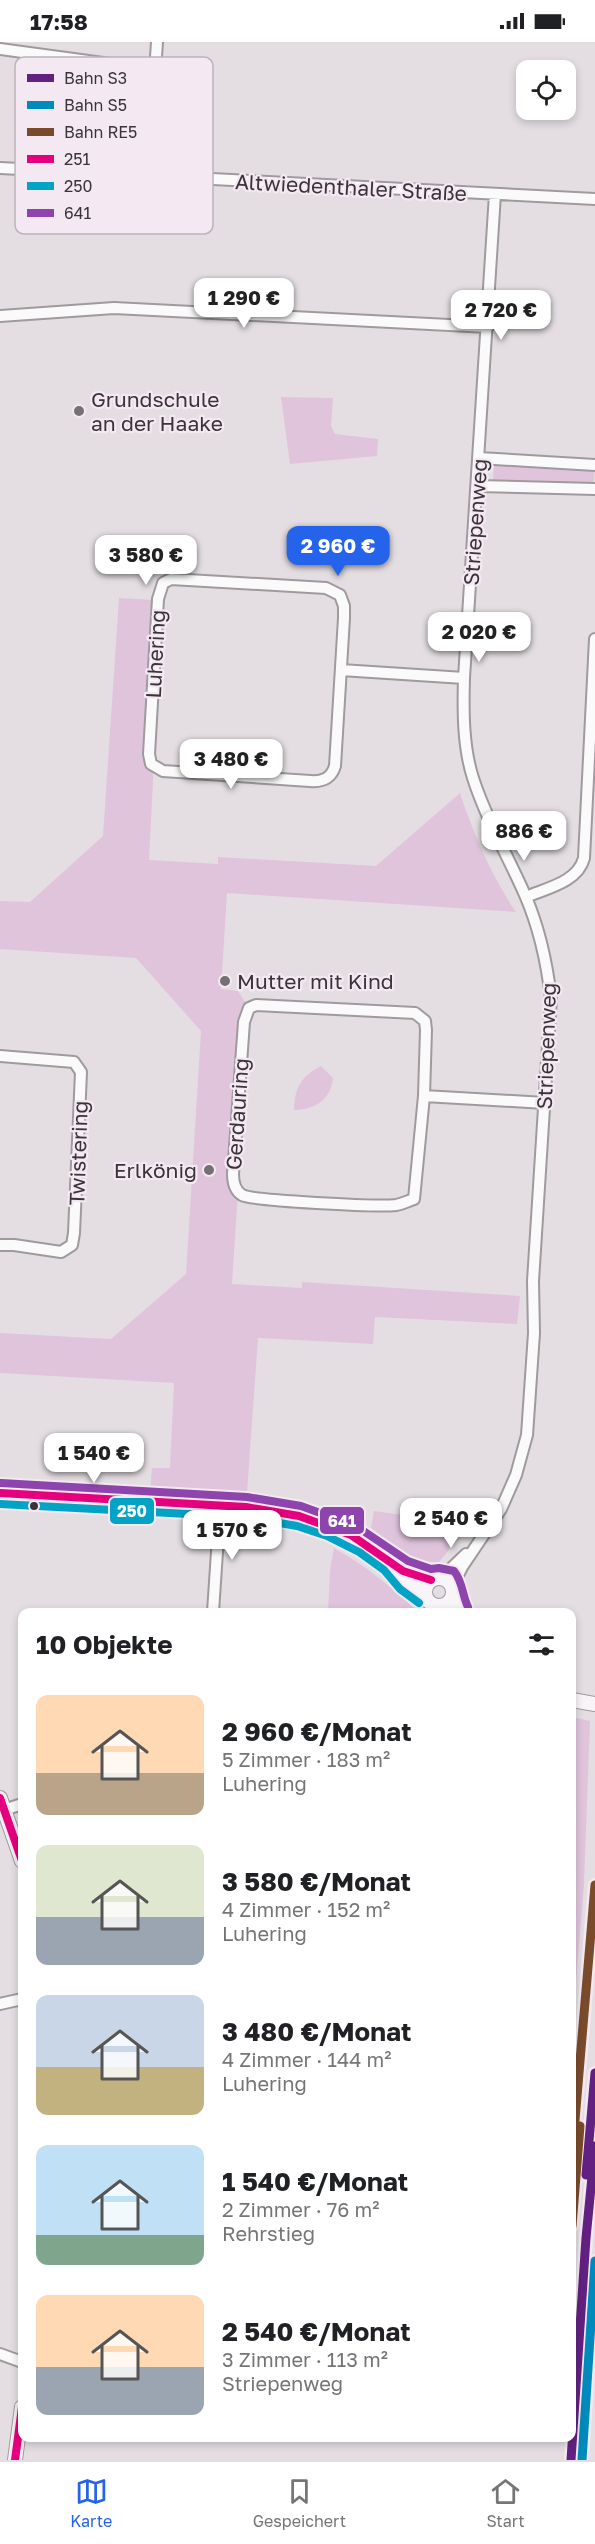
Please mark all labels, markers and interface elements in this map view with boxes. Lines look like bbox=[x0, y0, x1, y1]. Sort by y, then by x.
text: 17:58 bbox=[30, 8, 88, 35]
legend bbox=[15, 57, 213, 234]
map controls bbox=[516, 60, 576, 120]
button: locate bbox=[516, 60, 576, 120]
text: Bahn S3 bbox=[64, 68, 127, 88]
text: Bahn S5 bbox=[64, 95, 127, 115]
text: Bahn RE5 bbox=[64, 122, 137, 142]
text: 251 bbox=[64, 149, 91, 169]
street label: Altwiedenthaler Straße bbox=[234, 168, 468, 206]
text: 250 bbox=[64, 176, 92, 196]
text: 641 bbox=[64, 203, 91, 223]
pin: 1 290 € bbox=[189, 278, 299, 329]
text: 1 290 € bbox=[208, 285, 280, 309]
pin: 2 720 € bbox=[446, 290, 556, 341]
text: 2 720 € bbox=[465, 297, 537, 321]
place label: Grundschule an der Haake bbox=[91, 386, 223, 436]
marker: Grundschule an der Haake bbox=[72, 404, 86, 418]
street label: Striepenweg bbox=[458, 458, 492, 586]
pin: 2 960 € bbox=[283, 526, 393, 577]
text: 2 960 € bbox=[301, 533, 375, 557]
pin: 3 580 € bbox=[91, 535, 201, 586]
text: 3 580 € bbox=[109, 542, 183, 566]
street label: Luhering bbox=[140, 609, 170, 699]
pin: 2 020 € bbox=[424, 612, 534, 663]
text: 2 020 € bbox=[442, 619, 516, 643]
pin: 3 480 € bbox=[176, 739, 286, 790]
text: 3 480 € bbox=[194, 746, 268, 770]
pin: 886 € bbox=[482, 811, 566, 862]
text: 886 € bbox=[495, 818, 553, 842]
place label: Mutter mit Kind bbox=[237, 968, 394, 994]
marker: Mutter mit Kind bbox=[218, 974, 232, 988]
street label: Striepenweg bbox=[531, 982, 561, 1110]
street label: Gerdauring bbox=[220, 1057, 254, 1171]
street label: Twistering bbox=[63, 1100, 93, 1206]
place label: Erlkönig bbox=[114, 1157, 197, 1183]
marker: Erlkönig bbox=[202, 1163, 216, 1177]
pin: 1 540 € bbox=[39, 1433, 149, 1484]
text: 1 540 € bbox=[58, 1440, 130, 1464]
line badge: 250 bbox=[109, 1497, 155, 1525]
pin: 2 540 € bbox=[396, 1498, 506, 1549]
unlabelled marker bbox=[28, 1500, 40, 1512]
text: 250 bbox=[117, 1501, 147, 1521]
text: 2 540 € bbox=[414, 1505, 488, 1529]
line badge: 641 bbox=[319, 1506, 365, 1535]
pin: 1 570 € bbox=[177, 1510, 287, 1561]
text: 641 bbox=[328, 1511, 356, 1531]
text: 1 570 € bbox=[197, 1517, 267, 1541]
icon: filters bbox=[525, 1628, 558, 1661]
text: 10 Objekte bbox=[36, 1629, 172, 1660]
text: 2 960 €/Monat bbox=[222, 1716, 412, 1747]
icon: home bbox=[84, 1719, 156, 1791]
text: 5 Zimmer · 183 m² bbox=[222, 1747, 390, 1771]
text: Luhering bbox=[222, 1771, 307, 1795]
text: 3 580 €/Monat bbox=[222, 1866, 411, 1897]
icon: home bbox=[84, 1869, 156, 1941]
text: 4 Zimmer · 152 m² bbox=[222, 1897, 390, 1921]
text: Luhering bbox=[222, 1921, 307, 1945]
text: 3 480 €/Monat bbox=[222, 2016, 411, 2047]
icon: home bbox=[84, 2019, 156, 2091]
text: 4 Zimmer · 144 m² bbox=[222, 2047, 391, 2071]
text: Luhering bbox=[222, 2071, 307, 2095]
text: 1 540 €/Monat bbox=[222, 2166, 408, 2197]
icon: home bbox=[84, 2169, 156, 2241]
text: 2 Zimmer · 76 m² bbox=[222, 2197, 379, 2221]
text: Rehrstieg bbox=[222, 2221, 315, 2245]
text: 2 540 €/Monat bbox=[222, 2316, 411, 2347]
icon: home bbox=[84, 2319, 156, 2391]
text: 3 Zimmer · 113 m² bbox=[222, 2347, 388, 2371]
text: Striepenweg bbox=[222, 2371, 343, 2395]
tab: Karte bbox=[70, 2475, 112, 2531]
tab: Gespeichert bbox=[253, 2475, 346, 2531]
tab: Start bbox=[486, 2475, 525, 2531]

